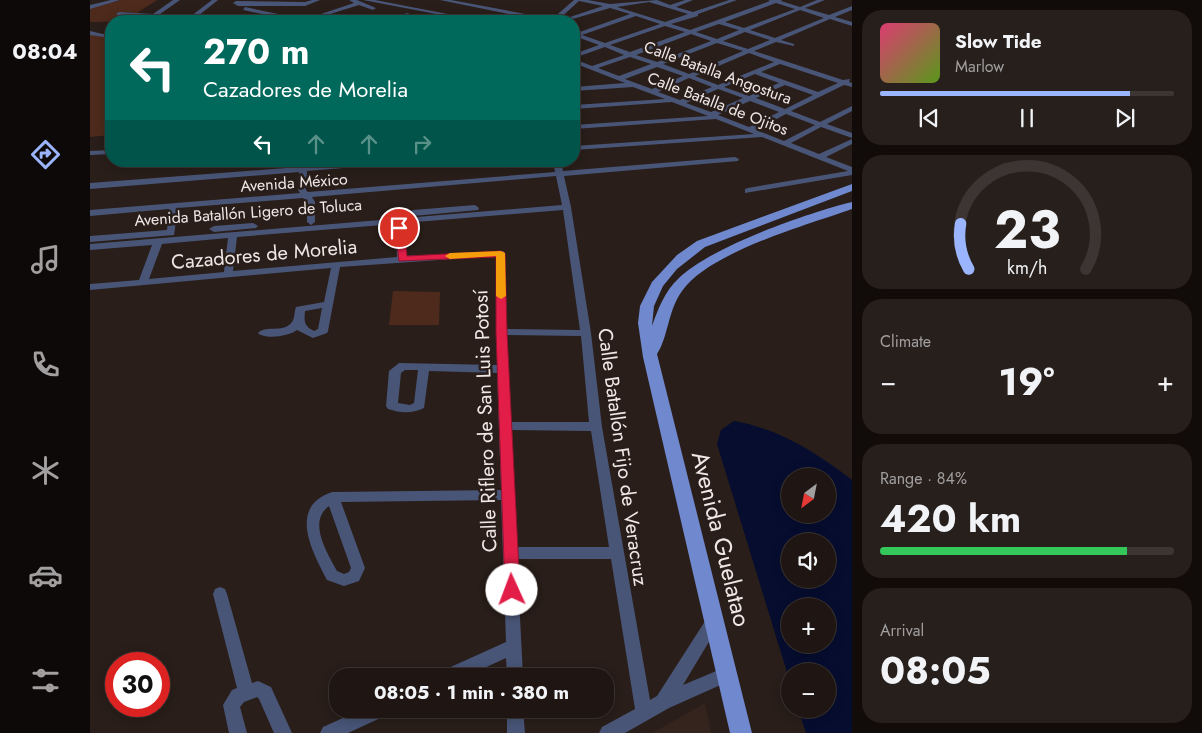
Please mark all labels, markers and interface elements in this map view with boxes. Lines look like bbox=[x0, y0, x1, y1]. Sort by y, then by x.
text: 270 m bbox=[203, 27, 309, 77]
text: Slow Tide bbox=[955, 28, 1042, 55]
text: 08:04 bbox=[12, 35, 78, 67]
icon: left bbox=[120, 35, 185, 100]
street label: Calle Batalla Angostura bbox=[641, 35, 795, 110]
text: Marlow bbox=[955, 55, 1004, 78]
street label: Calle Batalla de Ojitos bbox=[644, 66, 792, 141]
text: Cazadores de Morelia bbox=[203, 73, 408, 105]
icon: previous bbox=[915, 104, 943, 132]
icon: pause bbox=[1013, 104, 1041, 132]
icon: next bbox=[1111, 104, 1139, 132]
icon: left bbox=[249, 130, 277, 158]
icon: ahead bbox=[302, 130, 330, 158]
icon: ahead bbox=[355, 130, 383, 158]
icon: right bbox=[408, 130, 436, 158]
icon: directions bbox=[28, 137, 63, 172]
street label: Avenida México bbox=[240, 167, 349, 198]
text: 23 bbox=[994, 192, 1060, 268]
street label: Avenida Batallón Ligero de Toluca bbox=[133, 193, 363, 232]
pin bbox=[378, 207, 420, 249]
icon: arrive bbox=[385, 214, 413, 242]
street label: Cazadores de Morelia bbox=[170, 232, 358, 277]
icon: music bbox=[28, 242, 63, 277]
text: km/h bbox=[1007, 255, 1047, 281]
street label: Calle Riflero de San Luis Potosí bbox=[466, 288, 505, 553]
street label: Calle Batallón Fijo de Veracruz bbox=[590, 326, 655, 588]
text: Climate bbox=[880, 330, 931, 353]
icon: phone bbox=[28, 347, 63, 382]
text: 19° bbox=[999, 354, 1055, 409]
text: − bbox=[880, 361, 897, 402]
text: + bbox=[1157, 361, 1174, 402]
street label: Avenida Guelatao bbox=[683, 448, 760, 630]
icon: climate bbox=[28, 453, 63, 488]
text: Range · 84% bbox=[880, 467, 967, 490]
north arrow bbox=[781, 468, 836, 522]
map controls bbox=[781, 468, 836, 718]
text: 420 km bbox=[880, 491, 1021, 546]
button: sound bbox=[781, 533, 836, 588]
icon: car bbox=[28, 558, 63, 593]
position arrow bbox=[485, 563, 537, 615]
button: + bbox=[781, 598, 836, 653]
text: Arrival bbox=[880, 619, 924, 642]
text: 08:05 bbox=[880, 643, 991, 698]
speed limit sign: 30 bbox=[105, 652, 170, 717]
icon: filters bbox=[28, 663, 63, 698]
button: − bbox=[781, 663, 836, 718]
text: 08:05 · 1 min · 380 m bbox=[374, 679, 569, 706]

